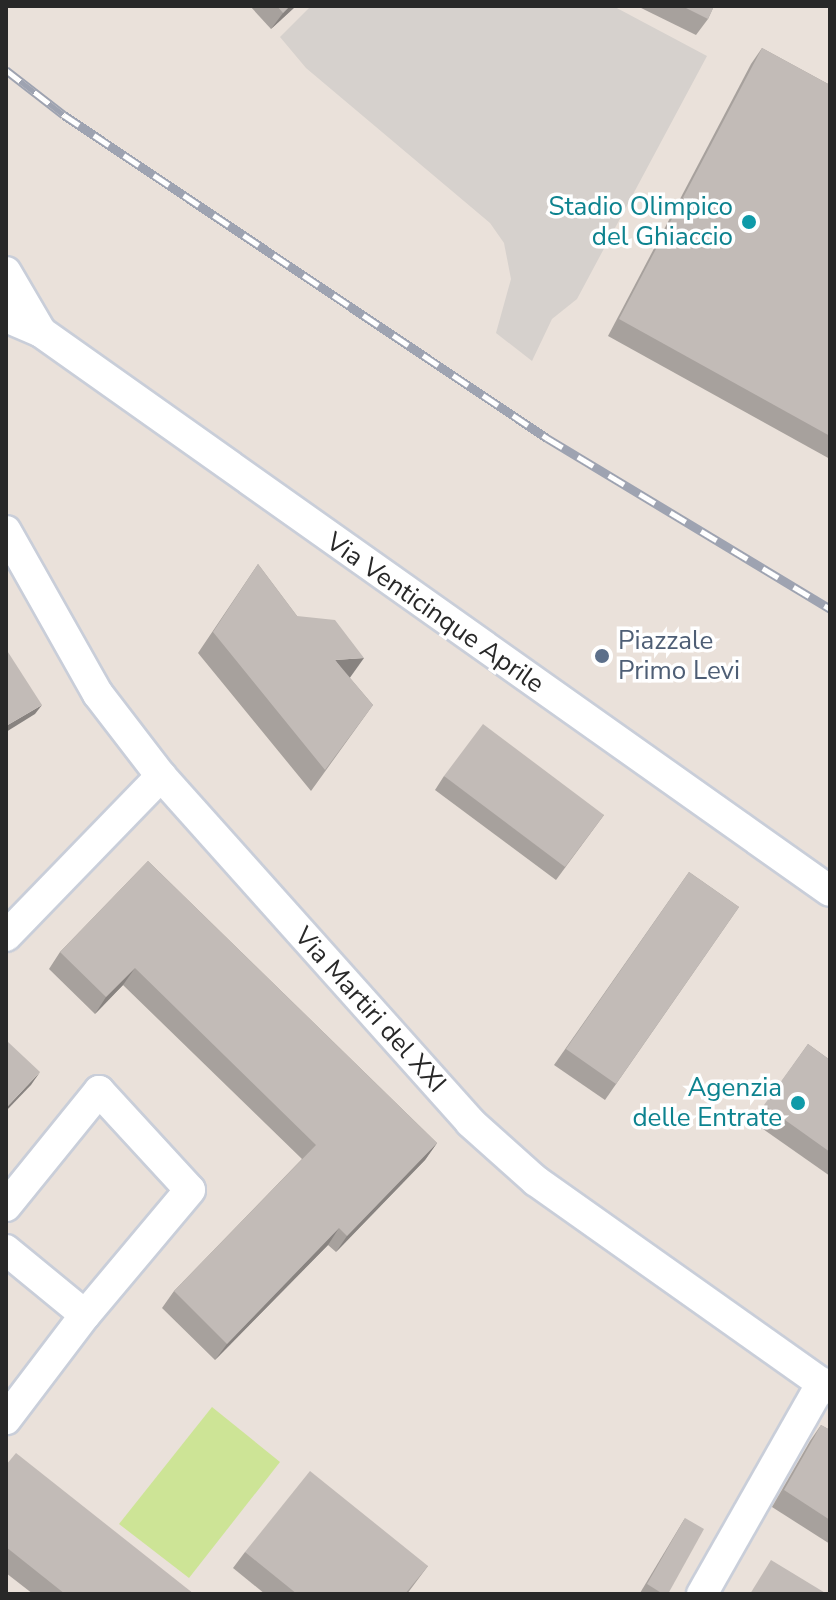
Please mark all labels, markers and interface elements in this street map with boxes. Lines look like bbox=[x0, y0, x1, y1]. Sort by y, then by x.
place label: Stadio Olimpico del Ghiaccio bbox=[548, 191, 733, 252]
marker: Stadio Olimpico del Ghiaccio bbox=[740, 213, 758, 231]
street label: Via Venticinque Aprile bbox=[320, 526, 550, 700]
place label: Piazzale Primo Levi bbox=[618, 625, 740, 686]
marker: Piazzale Primo Levi bbox=[593, 647, 611, 665]
street label: Via Martiri del XXI bbox=[288, 921, 452, 1099]
place label: Agenzia delle Entrate bbox=[632, 1072, 782, 1134]
marker: Agenzia delle Entrate bbox=[789, 1094, 807, 1112]

